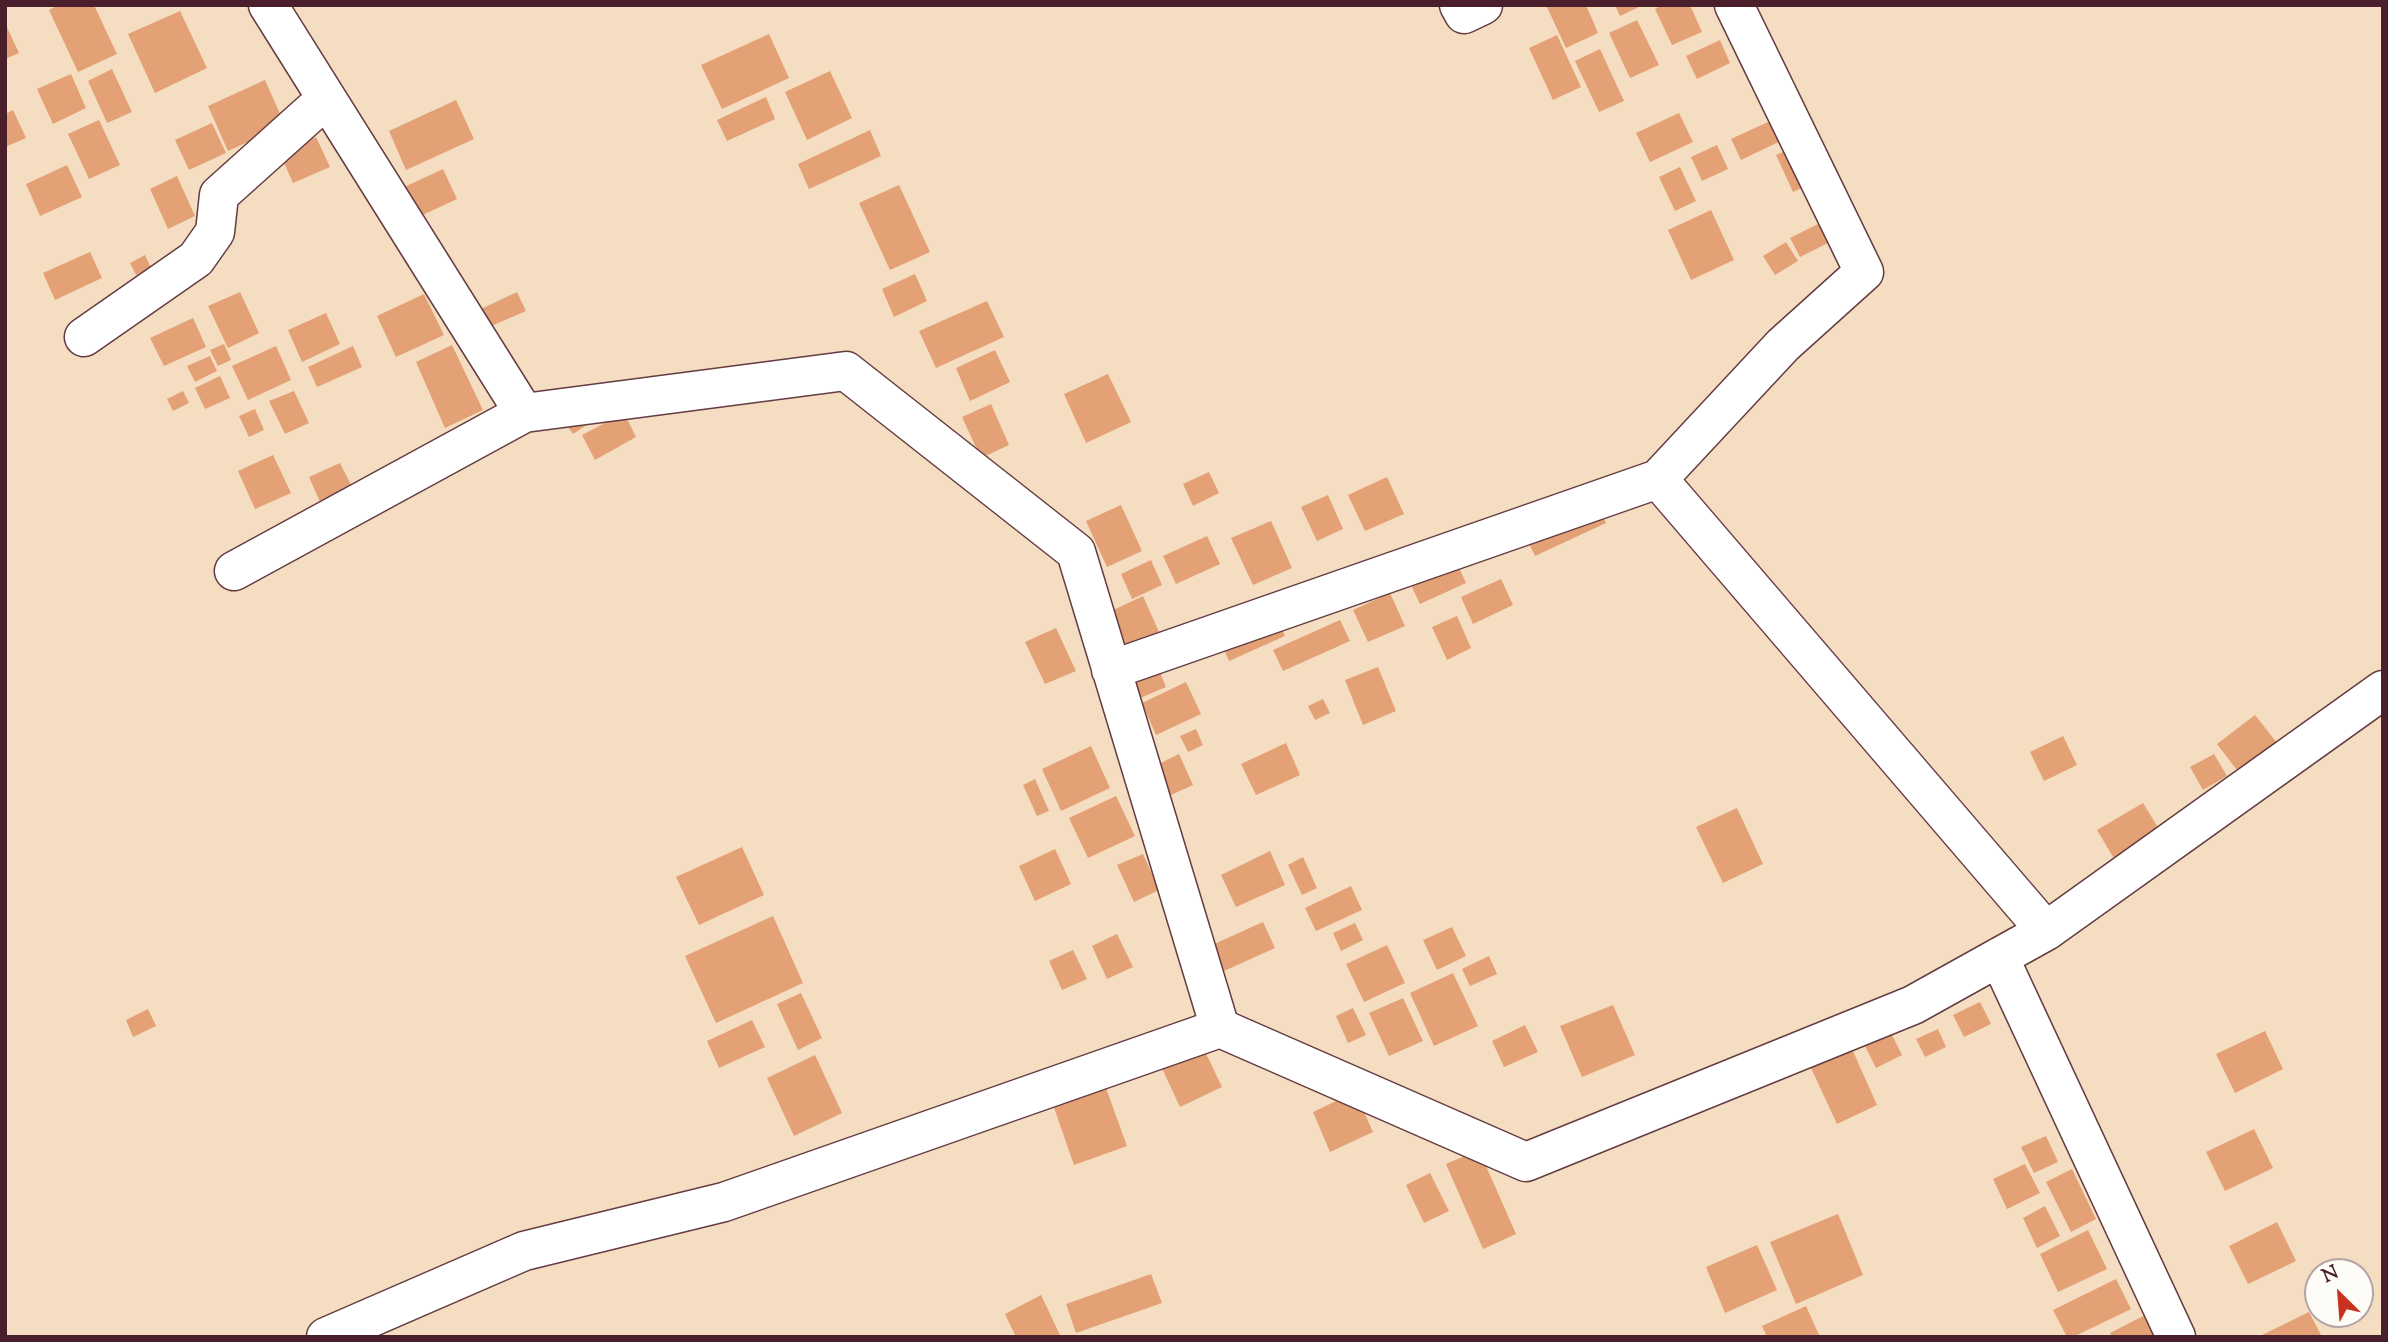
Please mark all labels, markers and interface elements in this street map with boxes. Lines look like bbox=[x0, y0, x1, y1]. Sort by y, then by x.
north arrow bbox=[2304, 1258, 2374, 1328]
text: N bbox=[2318, 1260, 2343, 1291]

